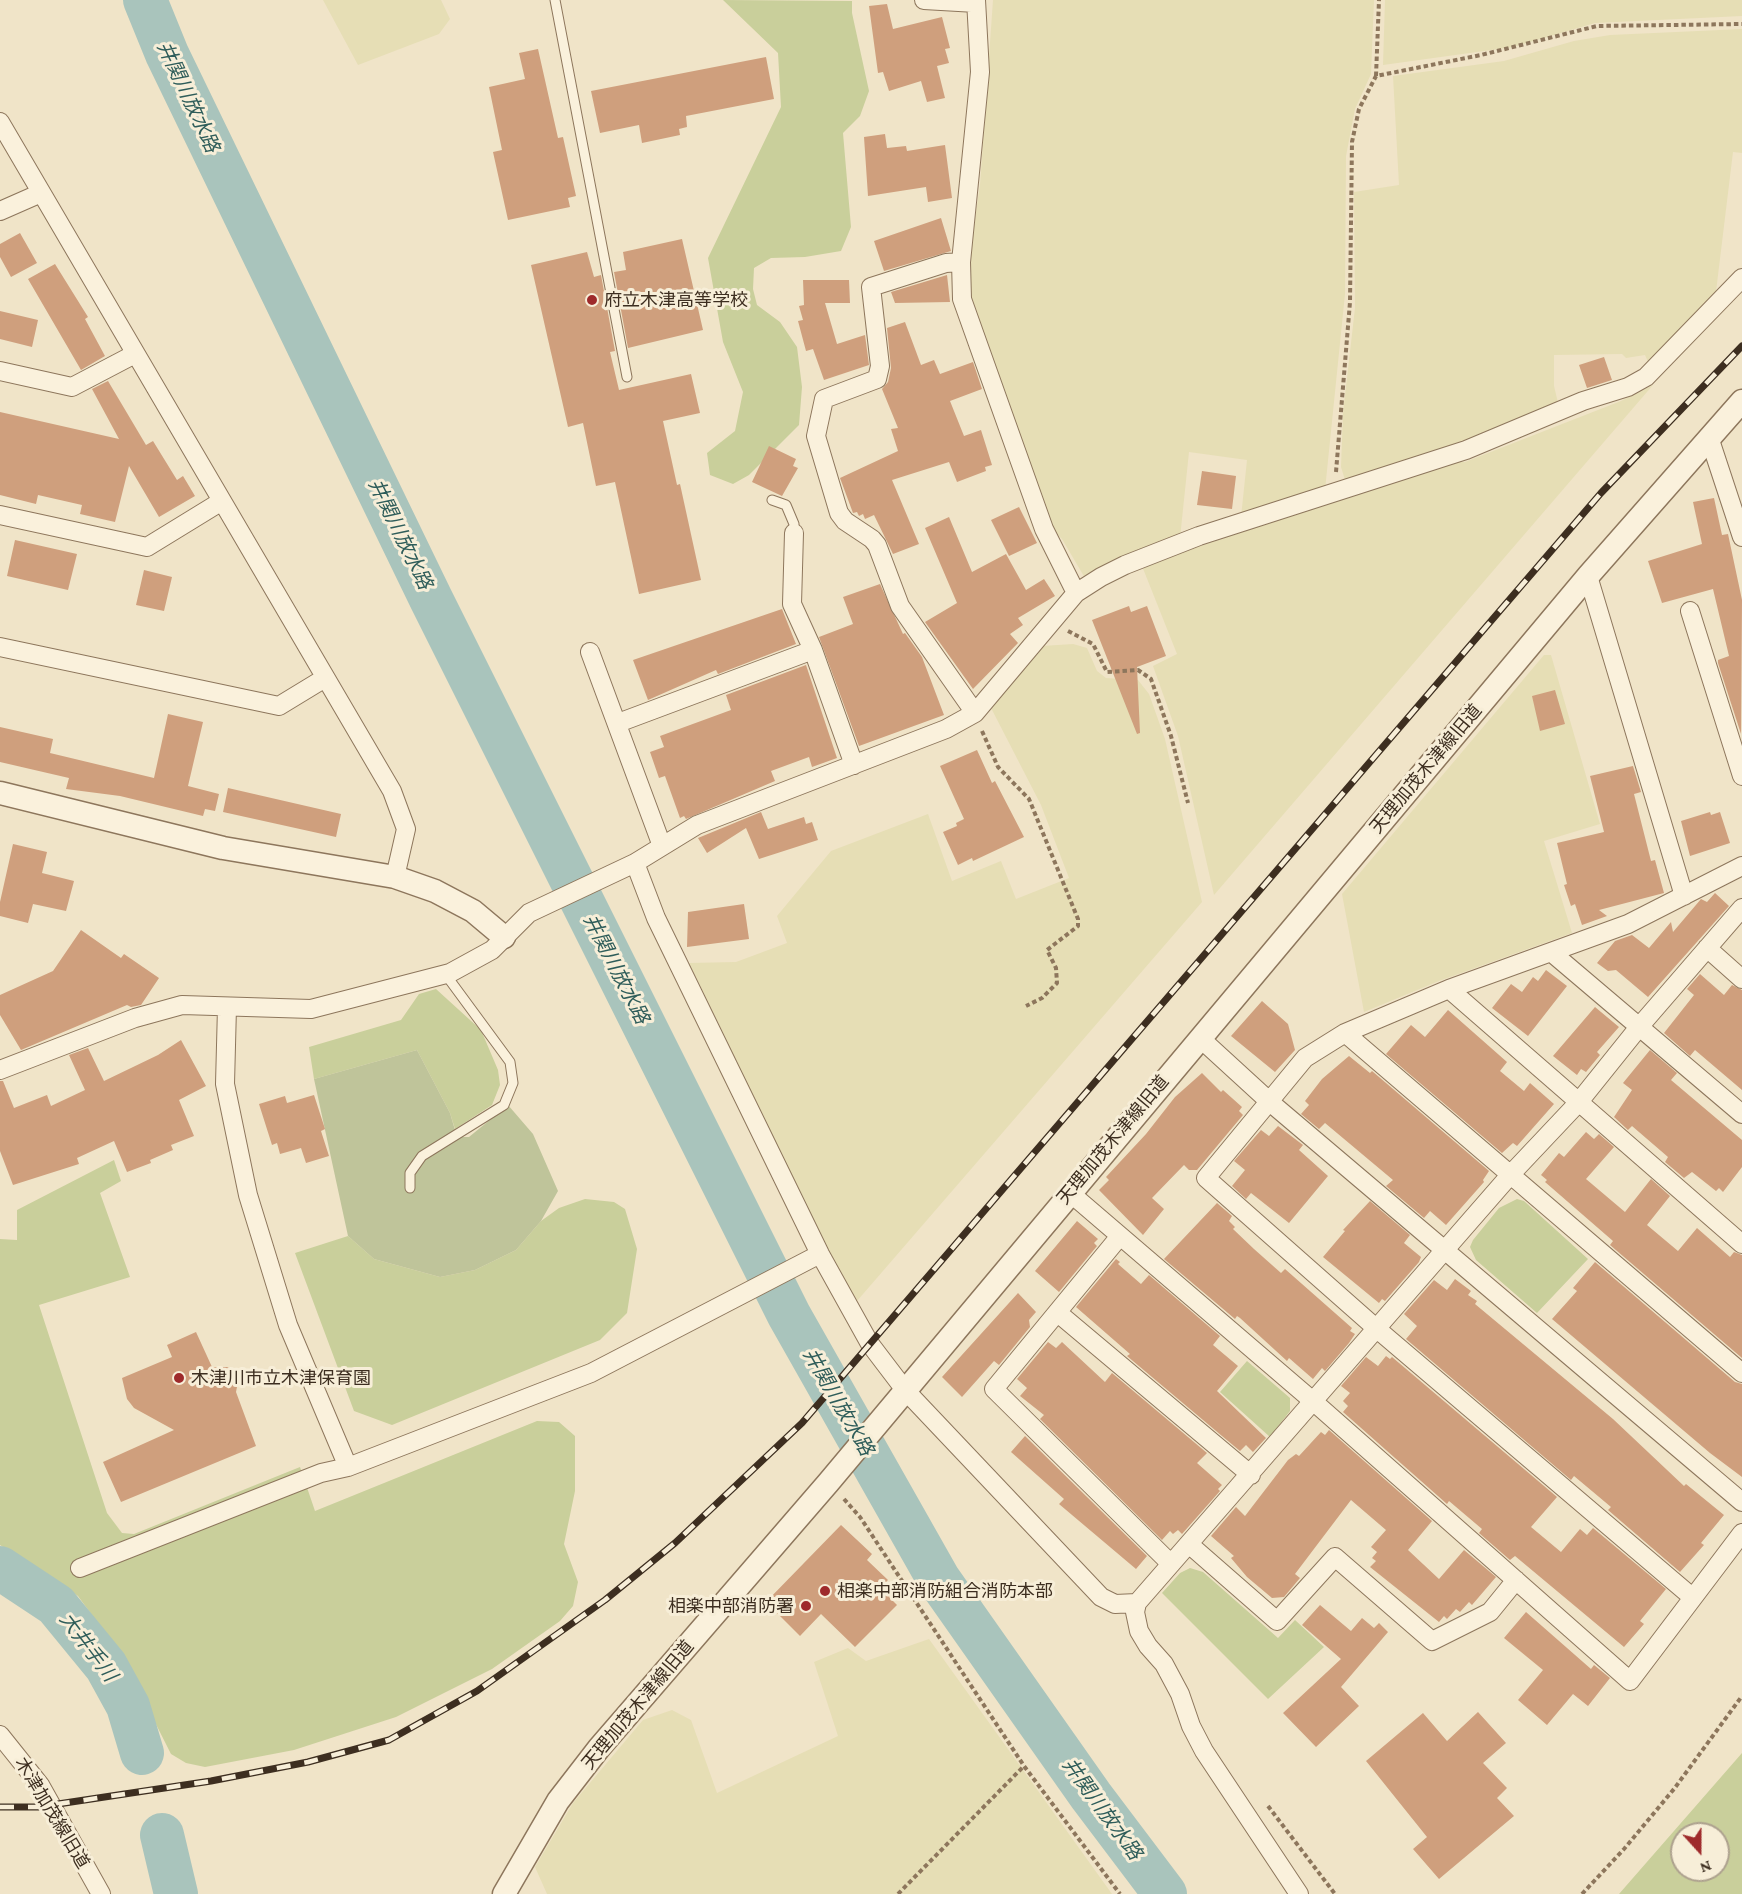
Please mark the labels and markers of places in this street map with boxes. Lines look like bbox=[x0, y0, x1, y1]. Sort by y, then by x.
place label: 府立木津高等学校 bbox=[604, 289, 748, 311]
marker: 府立木津高等学校 bbox=[585, 293, 599, 307]
place label: 木津川市立木津保育園 bbox=[191, 1367, 371, 1389]
marker: 木津川市立木津保育園 bbox=[172, 1371, 186, 1385]
place label: 相楽中部消防組合消防本部 bbox=[837, 1580, 1053, 1602]
marker: 相楽中部消防組合消防本部 bbox=[818, 1584, 832, 1598]
place label: 相楽中部消防署 bbox=[668, 1595, 794, 1617]
marker: 相楽中部消防署 bbox=[799, 1599, 813, 1613]

